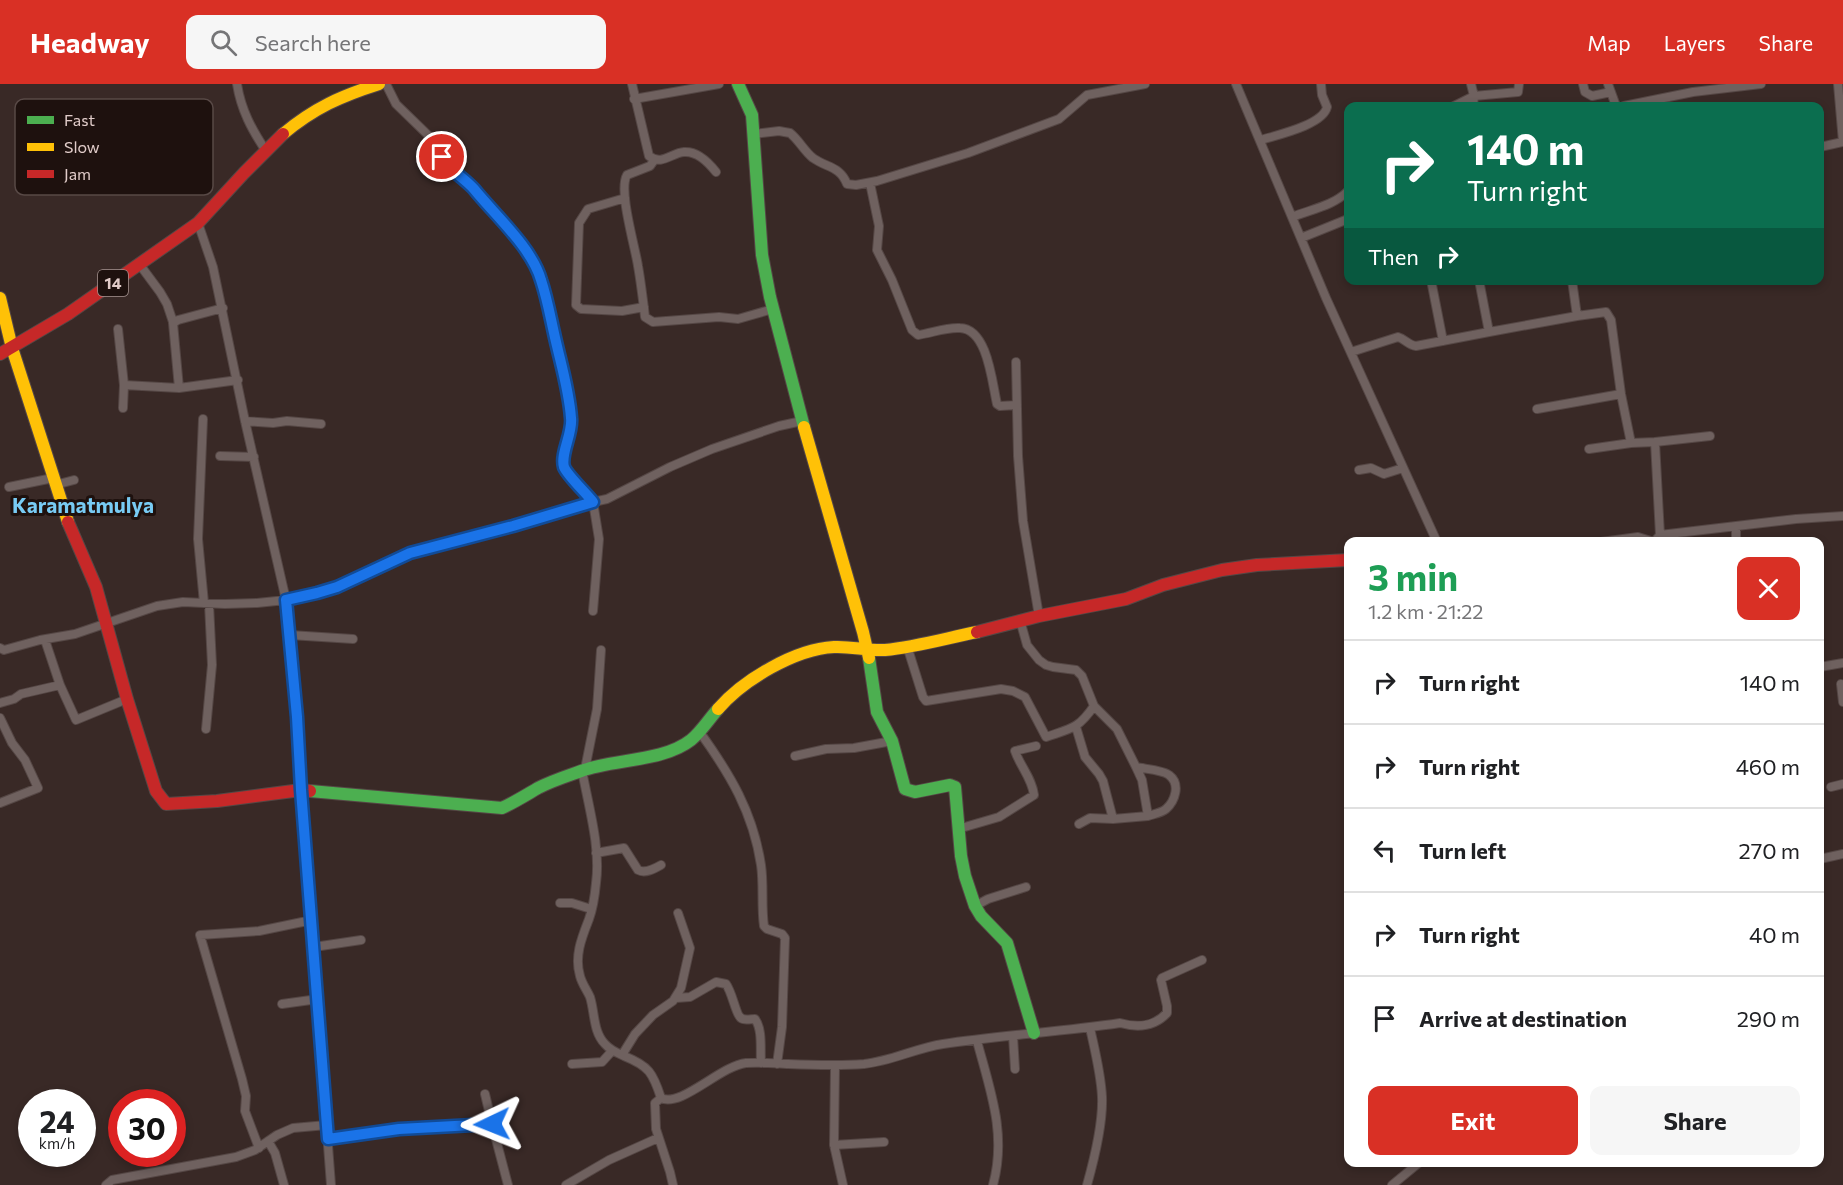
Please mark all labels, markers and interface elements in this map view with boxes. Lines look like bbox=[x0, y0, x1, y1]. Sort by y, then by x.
search box bbox=[186, 15, 606, 69]
text: Headway bbox=[30, 25, 150, 59]
icon: search bbox=[207, 26, 240, 59]
text: Search here bbox=[255, 29, 371, 56]
text: Map bbox=[1587, 30, 1631, 55]
text: Layers bbox=[1664, 30, 1726, 55]
text: Share bbox=[1759, 30, 1813, 55]
legend bbox=[15, 99, 213, 195]
text: Fast bbox=[64, 110, 95, 129]
text: 140 m bbox=[1467, 122, 1584, 174]
icon: right bbox=[1368, 126, 1446, 204]
pin bbox=[416, 131, 467, 182]
text: Slow bbox=[64, 137, 100, 156]
icon: arrive bbox=[425, 140, 458, 173]
text: Jam bbox=[64, 164, 91, 183]
text: Turn right bbox=[1467, 174, 1587, 207]
icon: right bbox=[1431, 240, 1464, 273]
text: Then bbox=[1368, 243, 1419, 270]
road number: 14 bbox=[98, 270, 128, 296]
district label: Karamatmulya bbox=[12, 492, 154, 517]
text: 3 min bbox=[1368, 554, 1458, 598]
button: close bbox=[1737, 557, 1800, 620]
text: 1.2 km · 21:22 bbox=[1368, 599, 1483, 623]
icon: right bbox=[1368, 666, 1401, 699]
text: Turn right bbox=[1419, 669, 1520, 696]
text: 140 m bbox=[1740, 669, 1800, 696]
icon: right bbox=[1368, 750, 1401, 783]
text: Turn right bbox=[1419, 753, 1520, 780]
text: 460 m bbox=[1736, 753, 1800, 780]
icon: left bbox=[1368, 834, 1401, 867]
text: Turn left bbox=[1419, 837, 1506, 864]
text: 270 m bbox=[1739, 837, 1800, 864]
icon: right bbox=[1368, 918, 1401, 951]
text: Turn right bbox=[1419, 921, 1520, 948]
text: 40 m bbox=[1749, 921, 1800, 948]
icon: arrive bbox=[1368, 1002, 1401, 1035]
text: Arrive at destination bbox=[1419, 1005, 1627, 1032]
text: 290 m bbox=[1737, 1005, 1800, 1032]
button: Exit bbox=[1368, 1086, 1578, 1155]
button: Share bbox=[1590, 1086, 1800, 1155]
speed limit sign: 30 bbox=[108, 1089, 186, 1167]
position arrow bbox=[460, 1092, 524, 1156]
text: 24 bbox=[39, 1102, 75, 1139]
text: km/h bbox=[39, 1134, 75, 1152]

